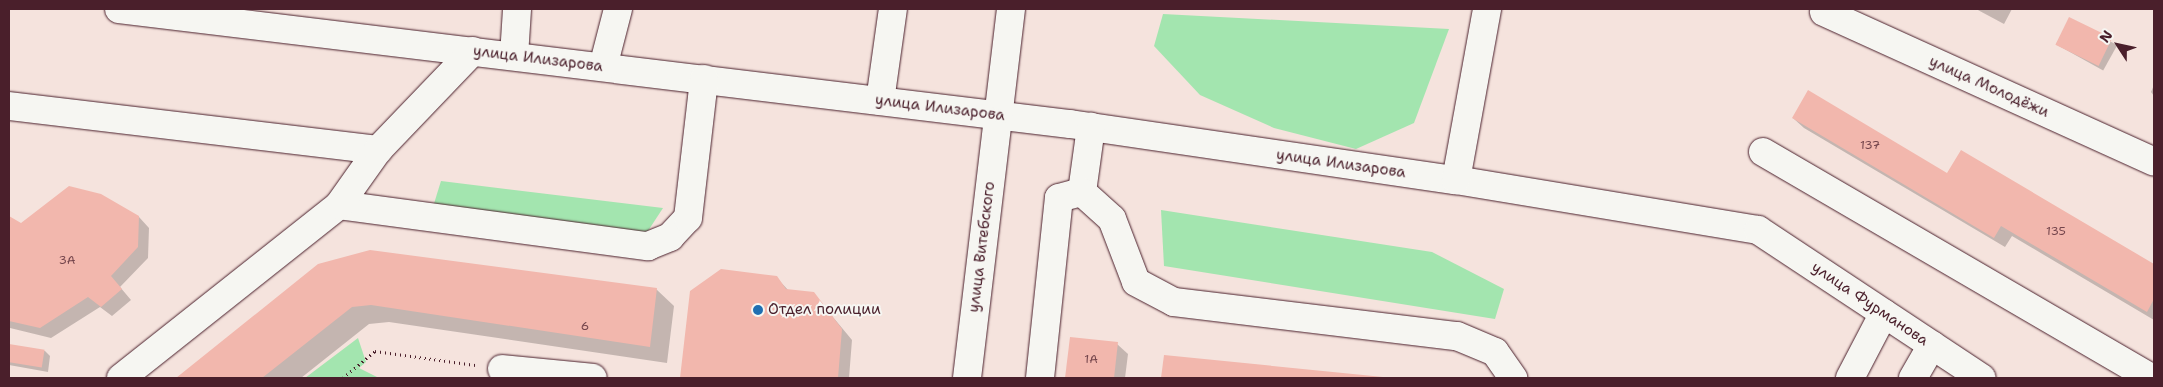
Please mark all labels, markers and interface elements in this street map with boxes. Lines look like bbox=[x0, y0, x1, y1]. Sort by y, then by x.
north arrow bbox=[2093, 20, 2143, 70]
text: N bbox=[2095, 27, 2116, 46]
street label: улица Илизарова bbox=[472, 42, 604, 76]
street label: улица Молодёжи bbox=[1926, 52, 2052, 122]
street label: улица Илизарова bbox=[874, 91, 1006, 125]
house number: 137 bbox=[1860, 139, 1880, 153]
street label: улица Илизарова bbox=[1275, 146, 1407, 182]
street label: улица Витебского bbox=[965, 180, 999, 314]
house number: 135 bbox=[2046, 225, 2066, 239]
house number: 3А bbox=[58, 254, 76, 268]
street label: улица Фурманова bbox=[1808, 258, 1932, 350]
place label: Отдел полиции bbox=[768, 301, 881, 319]
marker: Отдел полиции bbox=[752, 304, 764, 316]
house number: 6 bbox=[581, 320, 589, 334]
house number: 1А bbox=[1084, 353, 1098, 367]

